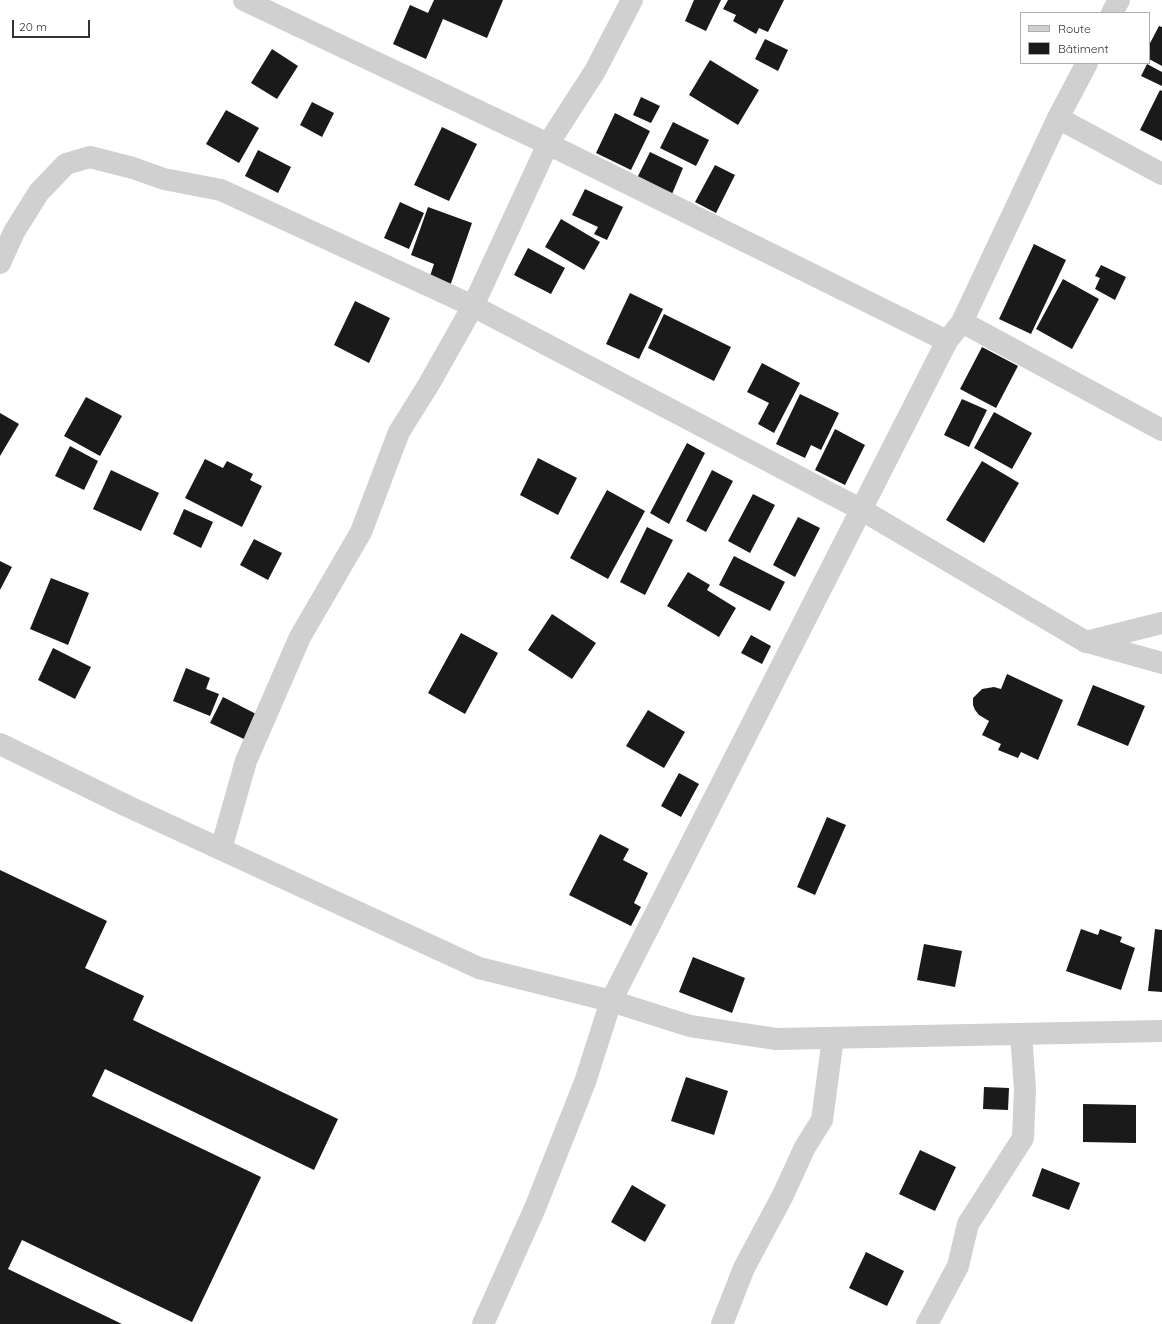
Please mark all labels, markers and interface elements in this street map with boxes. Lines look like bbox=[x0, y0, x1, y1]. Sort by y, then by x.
scale bar bbox=[14, 12, 92, 38]
legend bbox=[1020, 12, 1150, 64]
text: 20 m bbox=[19, 19, 47, 34]
text: Route bbox=[1058, 21, 1091, 36]
text: Bâtiment bbox=[1058, 41, 1108, 56]

